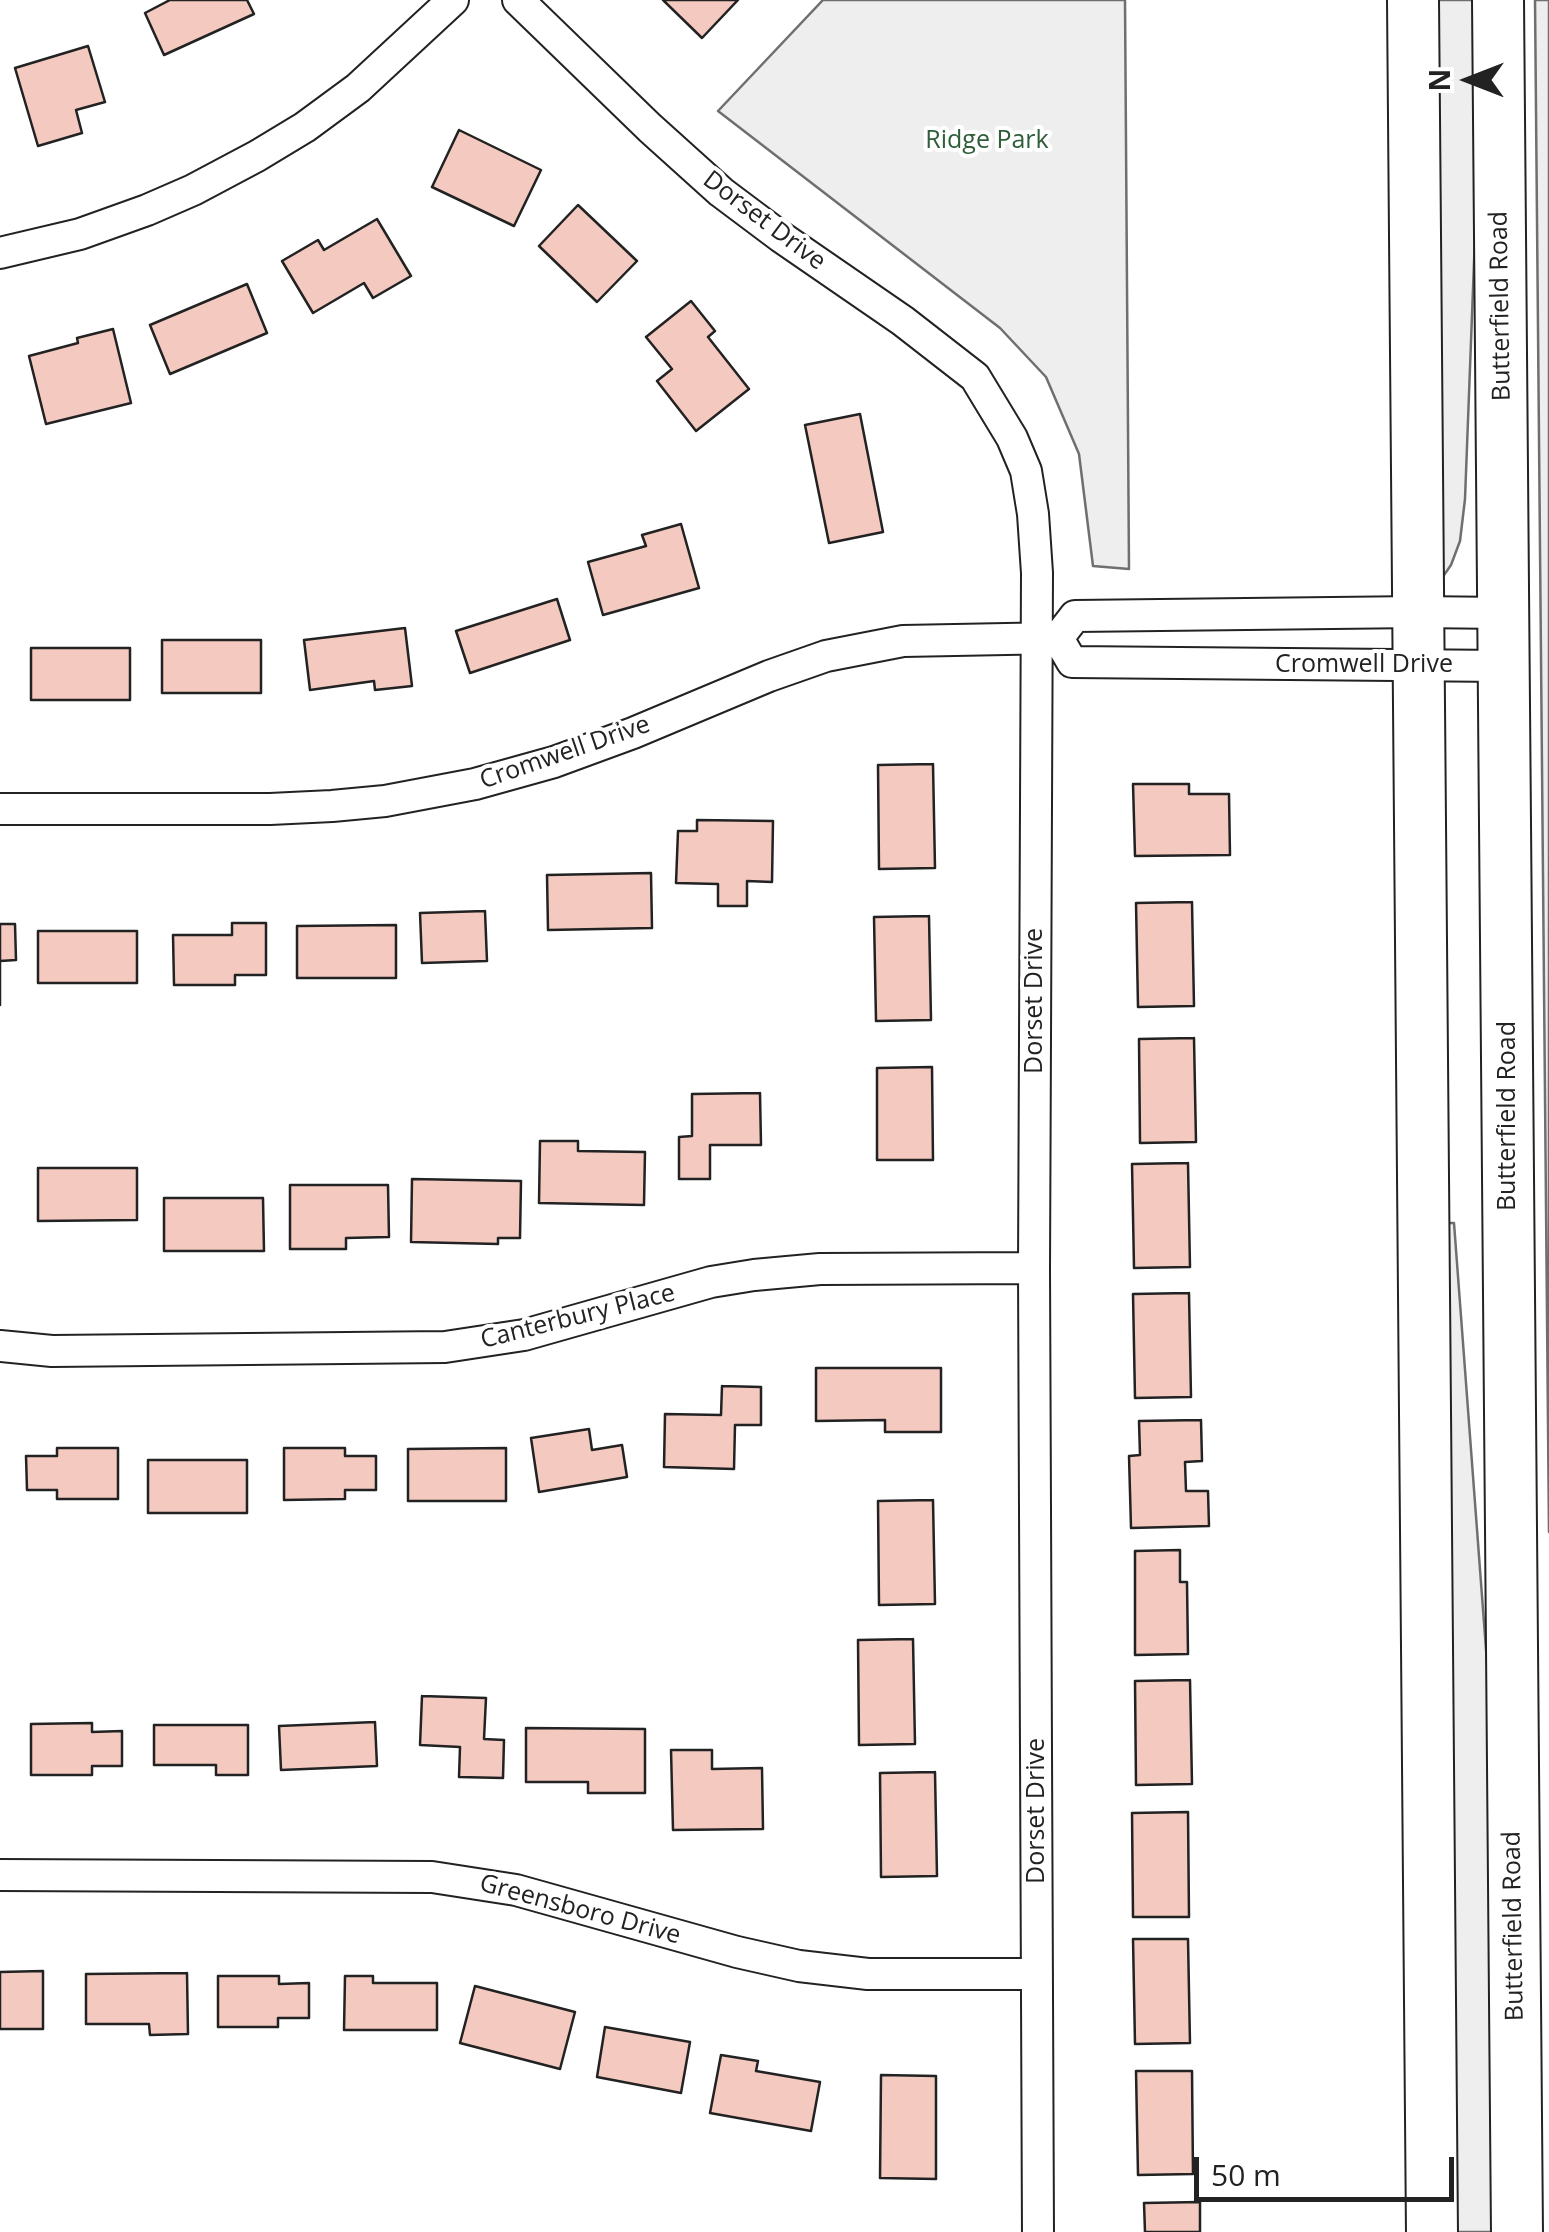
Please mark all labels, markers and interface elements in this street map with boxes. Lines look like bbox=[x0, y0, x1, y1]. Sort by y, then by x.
north arrow bbox=[1419, 30, 1519, 130]
text: N bbox=[1420, 69, 1458, 91]
park label: Ridge Park bbox=[925, 126, 1049, 156]
street label: Dorset Drive bbox=[697, 165, 831, 277]
street label: Butterfield Road bbox=[1484, 211, 1518, 401]
street label: Cromwell Drive bbox=[1275, 650, 1453, 680]
street label: Cromwell Drive bbox=[476, 710, 654, 796]
street label: Dorset Drive bbox=[1020, 928, 1050, 1074]
street label: Butterfield Road bbox=[1493, 1021, 1523, 1211]
street label: Canterbury Place bbox=[478, 1278, 678, 1356]
street label: Dorset Drive bbox=[1022, 1738, 1052, 1884]
street label: Butterfield Road bbox=[1497, 1831, 1531, 2021]
street label: Greensboro Drive bbox=[476, 1869, 684, 1951]
scale bar bbox=[1199, 2137, 1459, 2199]
text: 50 m bbox=[1211, 2154, 1281, 2195]

